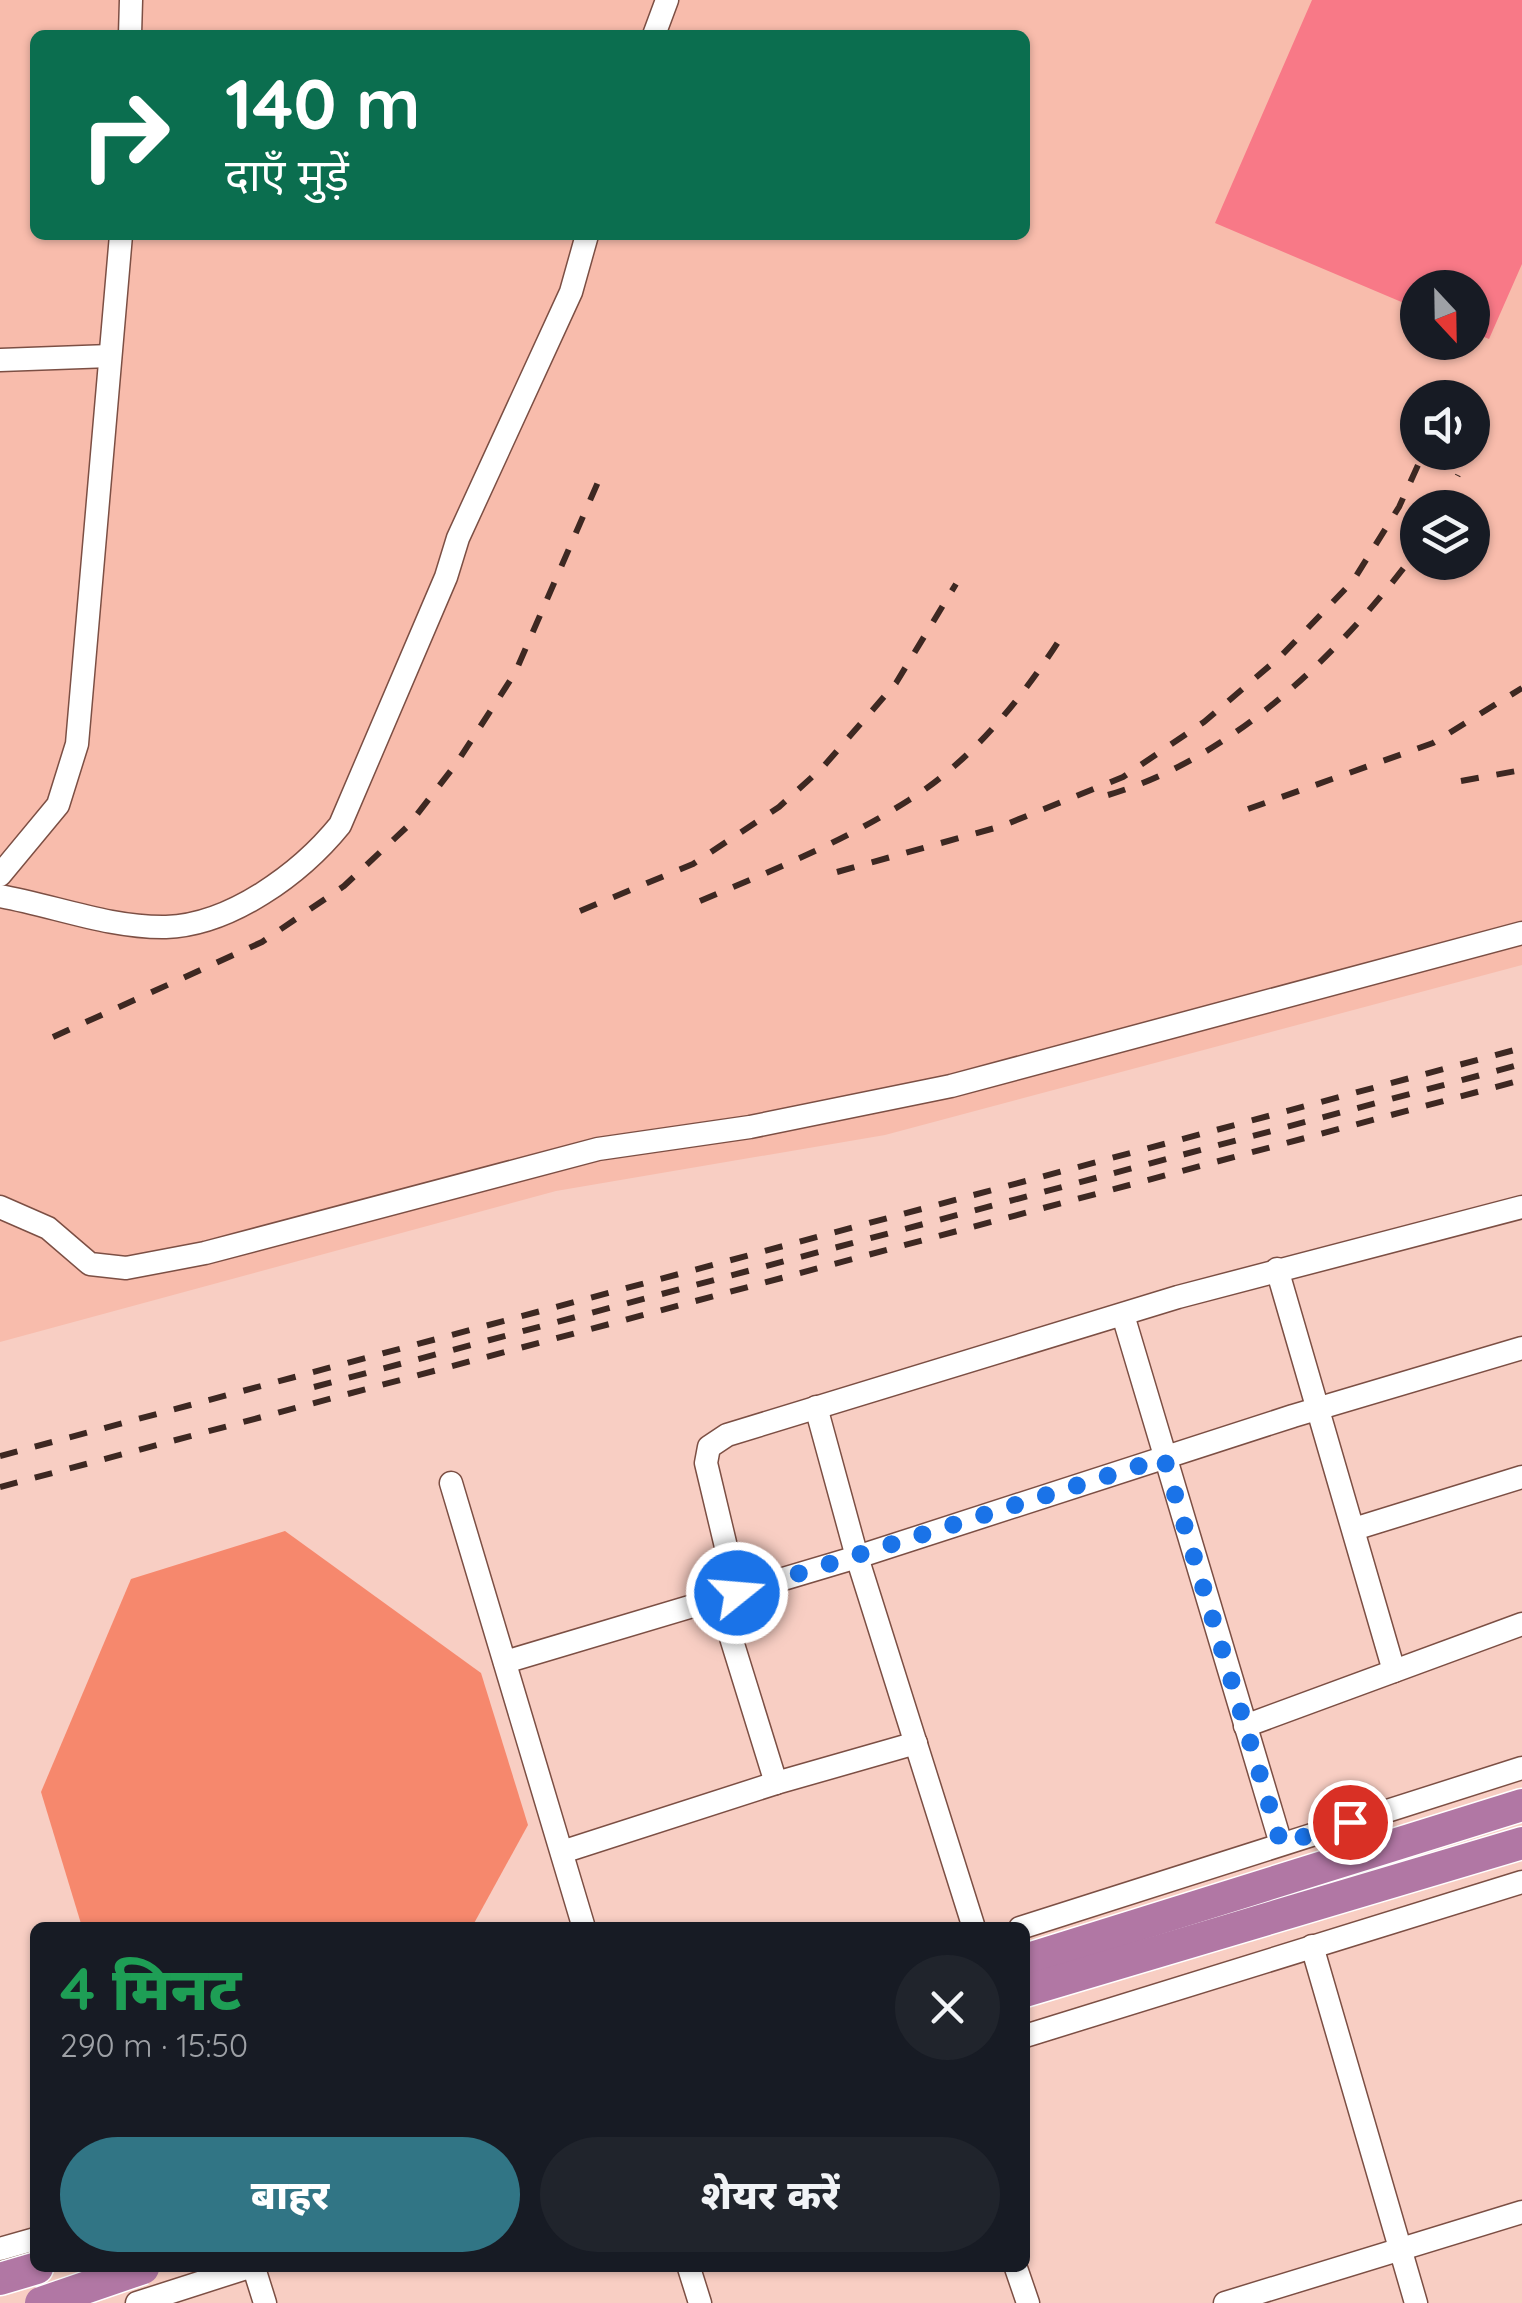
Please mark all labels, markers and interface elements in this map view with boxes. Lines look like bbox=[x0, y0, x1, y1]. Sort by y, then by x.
text: 140 m bbox=[225, 59, 421, 147]
icon: right bbox=[60, 70, 190, 200]
text: दाएँ मुड़ें bbox=[225, 146, 349, 202]
north arrow bbox=[1400, 270, 1490, 360]
map controls bbox=[1400, 270, 1490, 580]
button: sound bbox=[1400, 380, 1490, 470]
button: layers bbox=[1400, 490, 1490, 580]
position arrow bbox=[685, 1541, 789, 1645]
pin bbox=[1308, 1780, 1393, 1865]
icon: arrive bbox=[1323, 1795, 1378, 1850]
text: 4 मिनट bbox=[60, 1950, 241, 2025]
button: close bbox=[895, 1955, 1000, 2060]
text: 290 m · 15:50 bbox=[60, 2025, 248, 2065]
button: बाहर bbox=[60, 2137, 520, 2252]
button: शेयर करें bbox=[540, 2137, 1000, 2252]

